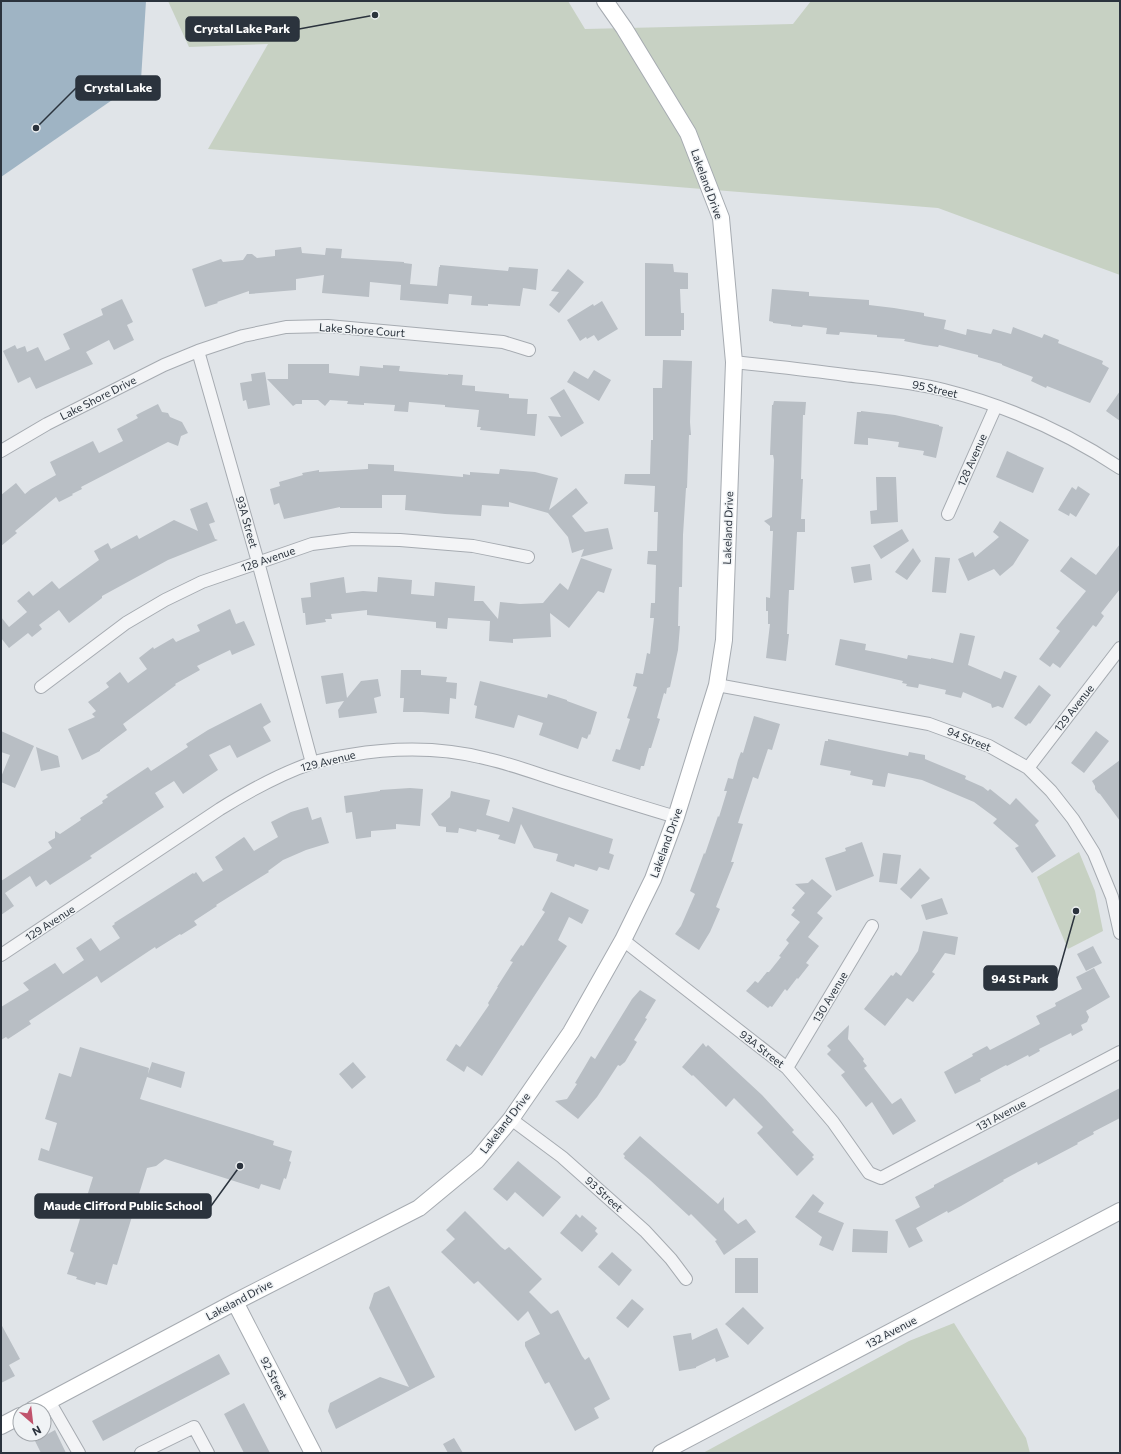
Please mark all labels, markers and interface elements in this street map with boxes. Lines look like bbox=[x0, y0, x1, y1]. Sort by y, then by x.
callout: Crystal Lake Park bbox=[186, 17, 299, 41]
text: Crystal Lake Park bbox=[194, 21, 290, 35]
callout: Crystal Lake bbox=[76, 76, 160, 100]
text: Crystal Lake bbox=[84, 80, 152, 94]
street label: Lakeland Drive bbox=[689, 147, 726, 221]
street label: Lake Shore Court bbox=[319, 320, 406, 339]
street label: Lake Shore Drive bbox=[58, 373, 138, 422]
street label: 95 Street bbox=[911, 377, 960, 400]
street label: 128 Avenue bbox=[954, 431, 989, 488]
street label: Lakeland Drive bbox=[720, 491, 735, 565]
street label: 93A Street bbox=[234, 494, 261, 550]
street label: 128 Avenue bbox=[239, 543, 297, 574]
street label: 129 Avenue bbox=[1051, 681, 1096, 734]
street label: 94 Street bbox=[945, 724, 994, 753]
street label: 129 Avenue bbox=[299, 747, 357, 774]
street label: Lakeland Drive bbox=[647, 806, 684, 880]
street label: 129 Avenue bbox=[23, 902, 77, 943]
callout: 94 St Park bbox=[984, 966, 1057, 990]
street label: 130 Avenue bbox=[809, 969, 850, 1024]
text: 94 St Park bbox=[991, 971, 1049, 985]
street label: 93A Street bbox=[737, 1027, 788, 1070]
street label: Lakeland Drive bbox=[477, 1090, 532, 1156]
street label: 131 Avenue bbox=[974, 1096, 1028, 1133]
street label: 93 Street bbox=[583, 1173, 626, 1214]
callout: Maude Clifford Public School bbox=[35, 1194, 211, 1218]
text: Maude Clifford Public School bbox=[43, 1198, 203, 1212]
street label: Lakeland Drive bbox=[203, 1276, 274, 1323]
street label: 132 Avenue bbox=[863, 1313, 919, 1350]
street label: 92 Street bbox=[258, 1354, 291, 1402]
north arrow bbox=[12, 1402, 52, 1442]
text: N bbox=[30, 1424, 44, 1439]

